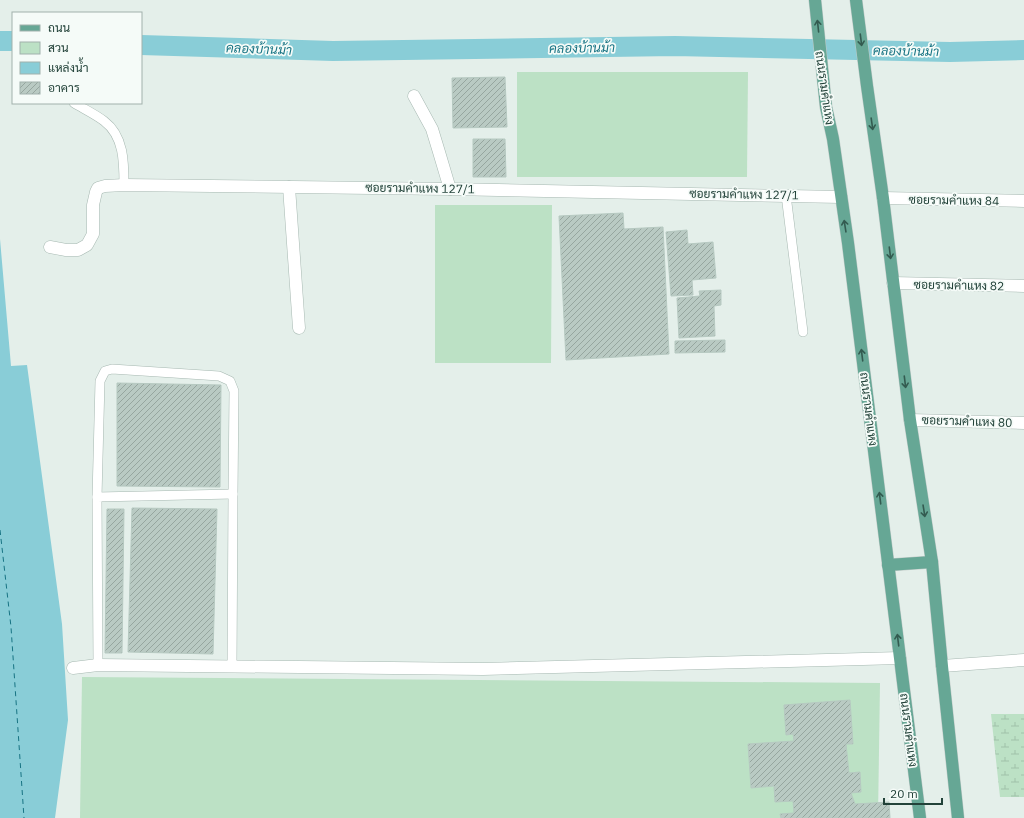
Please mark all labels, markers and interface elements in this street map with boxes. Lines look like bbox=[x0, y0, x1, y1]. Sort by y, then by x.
legend bbox=[12, 12, 142, 104]
text: ถนน bbox=[48, 20, 71, 35]
one-way arrow bbox=[814, 20, 821, 33]
one-way arrow bbox=[857, 33, 865, 46]
water label: คลองบ้านม้า bbox=[226, 39, 292, 59]
water label: คลองบ้านม้า bbox=[549, 39, 615, 57]
text: สวน bbox=[48, 40, 69, 55]
water label: คลองบ้านม้า bbox=[873, 42, 939, 60]
street label: ถนนรามคำแหง bbox=[812, 50, 838, 126]
text: แหล่งน้ำ bbox=[48, 57, 88, 75]
text: อาคาร bbox=[48, 80, 80, 95]
one-way arrow bbox=[868, 117, 876, 130]
street label: ซอยรามคำแหง 127/1 bbox=[365, 180, 475, 196]
street label: ซอยรามคำแหง 127/1 bbox=[689, 186, 799, 202]
street label: ซอยรามคำแหง 84 bbox=[909, 192, 999, 208]
one-way arrow bbox=[841, 220, 849, 233]
one-way arrow bbox=[886, 246, 893, 259]
street label: ซอยรามคำแหง 82 bbox=[914, 277, 1004, 293]
one-way arrow bbox=[858, 349, 866, 362]
street label: ถนนรามคำแหง bbox=[857, 371, 881, 447]
one-way arrow bbox=[901, 375, 909, 388]
street label: ซอยรามคำแหง 80 bbox=[921, 412, 1013, 430]
one-way arrow bbox=[876, 491, 884, 504]
one-way arrow bbox=[920, 504, 928, 517]
one-way arrow bbox=[894, 634, 902, 647]
street label: ถนนรามคำแหง bbox=[897, 692, 921, 768]
scale bar bbox=[884, 780, 942, 806]
text: 20 m bbox=[890, 786, 918, 801]

